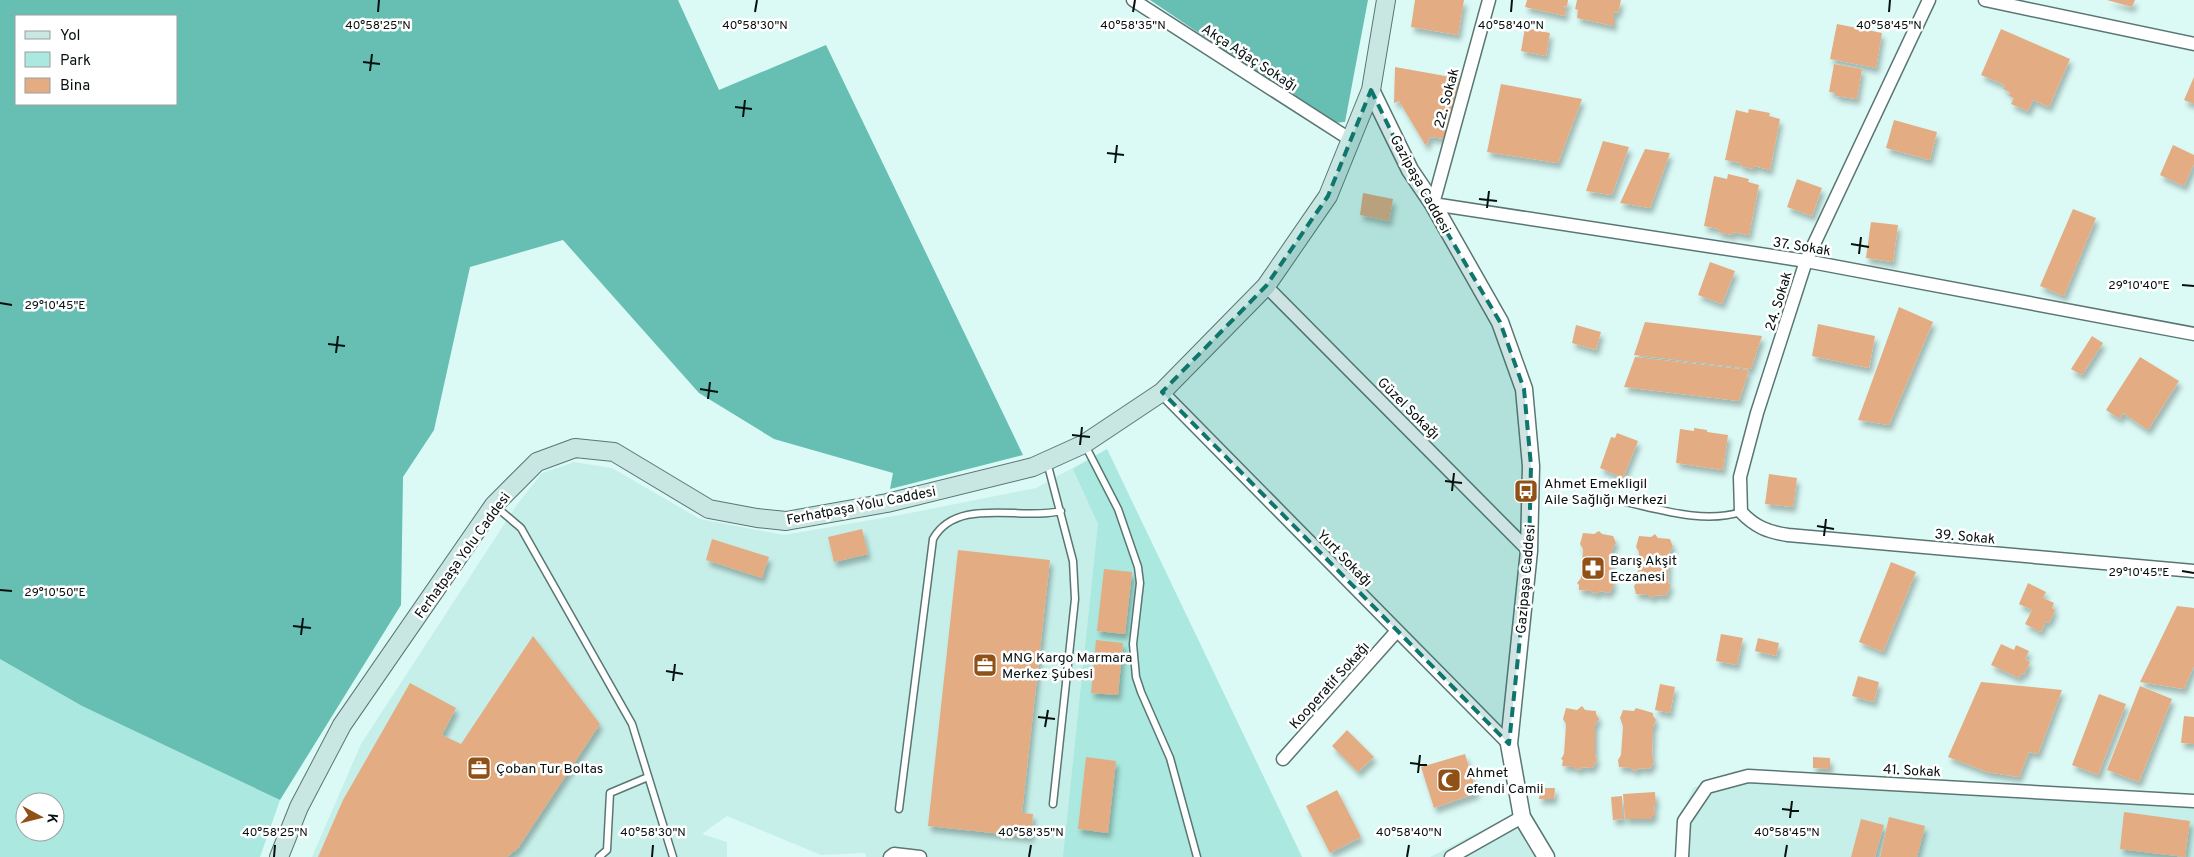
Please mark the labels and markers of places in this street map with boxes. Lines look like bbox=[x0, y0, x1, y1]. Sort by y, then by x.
place label: Ahmet Emekligil Aile Sağlığı Merkezi bbox=[1544, 476, 1667, 509]
bus stop icon: Ahmet Emekligil Aile Sağlığı Merkezi bbox=[1513, 478, 1539, 504]
place label: Barış Akşit Eczanesi bbox=[1610, 553, 1677, 586]
pharmacy icon: Barış Akşit Eczanesi bbox=[1580, 555, 1606, 581]
place label: MNG Kargo Marmara Merkez Şubesi bbox=[1002, 650, 1132, 683]
office icon: MNG Kargo Marmara Merkez Şubesi bbox=[972, 652, 998, 678]
office icon: Çoban Tur Boltas bbox=[466, 755, 492, 781]
place label: Çoban Tur Boltas bbox=[496, 761, 603, 778]
place label: Ahmet efendi Camii bbox=[1466, 765, 1544, 798]
mosque icon: Ahmet efendi Camii bbox=[1436, 767, 1462, 793]

